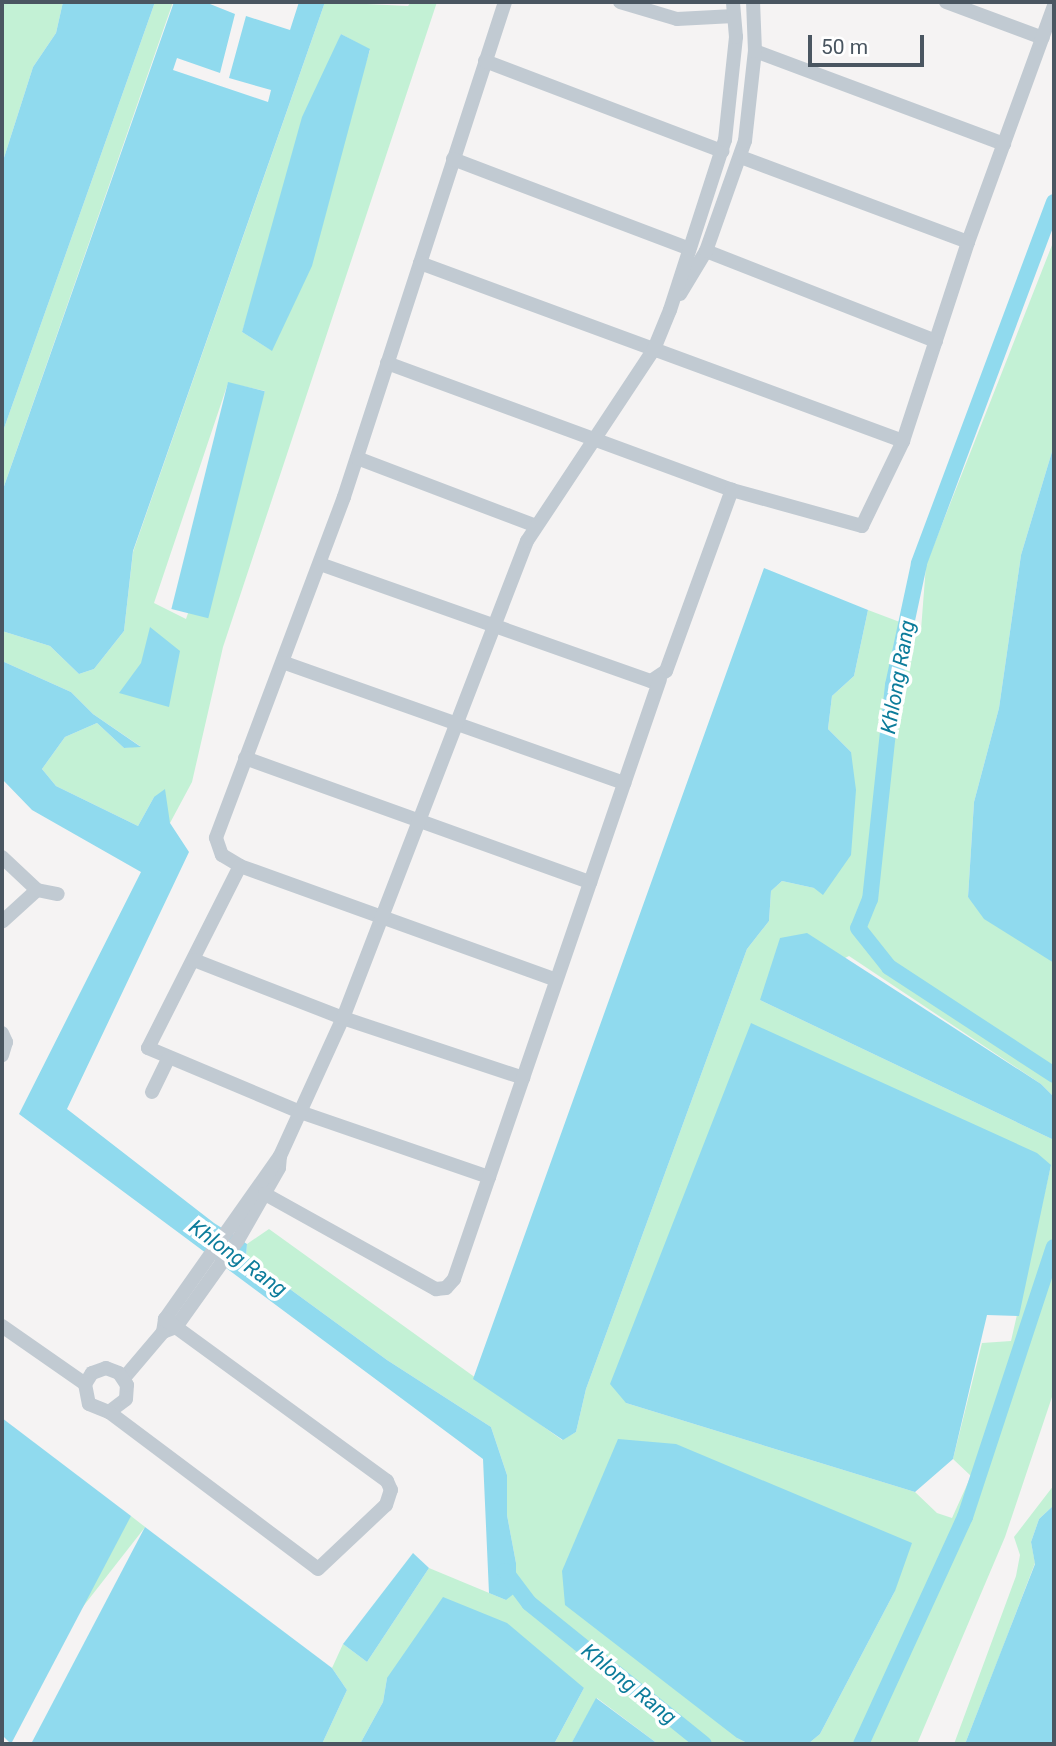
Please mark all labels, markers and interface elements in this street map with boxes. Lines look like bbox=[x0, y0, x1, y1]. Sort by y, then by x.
scale bar bbox=[811, 21, 926, 65]
text: 50 m bbox=[821, 35, 868, 59]
water label: Khlong Rang bbox=[876, 618, 920, 736]
water label: Khlong Rang bbox=[184, 1214, 292, 1302]
water label: Khlong Rang bbox=[576, 1638, 682, 1730]

